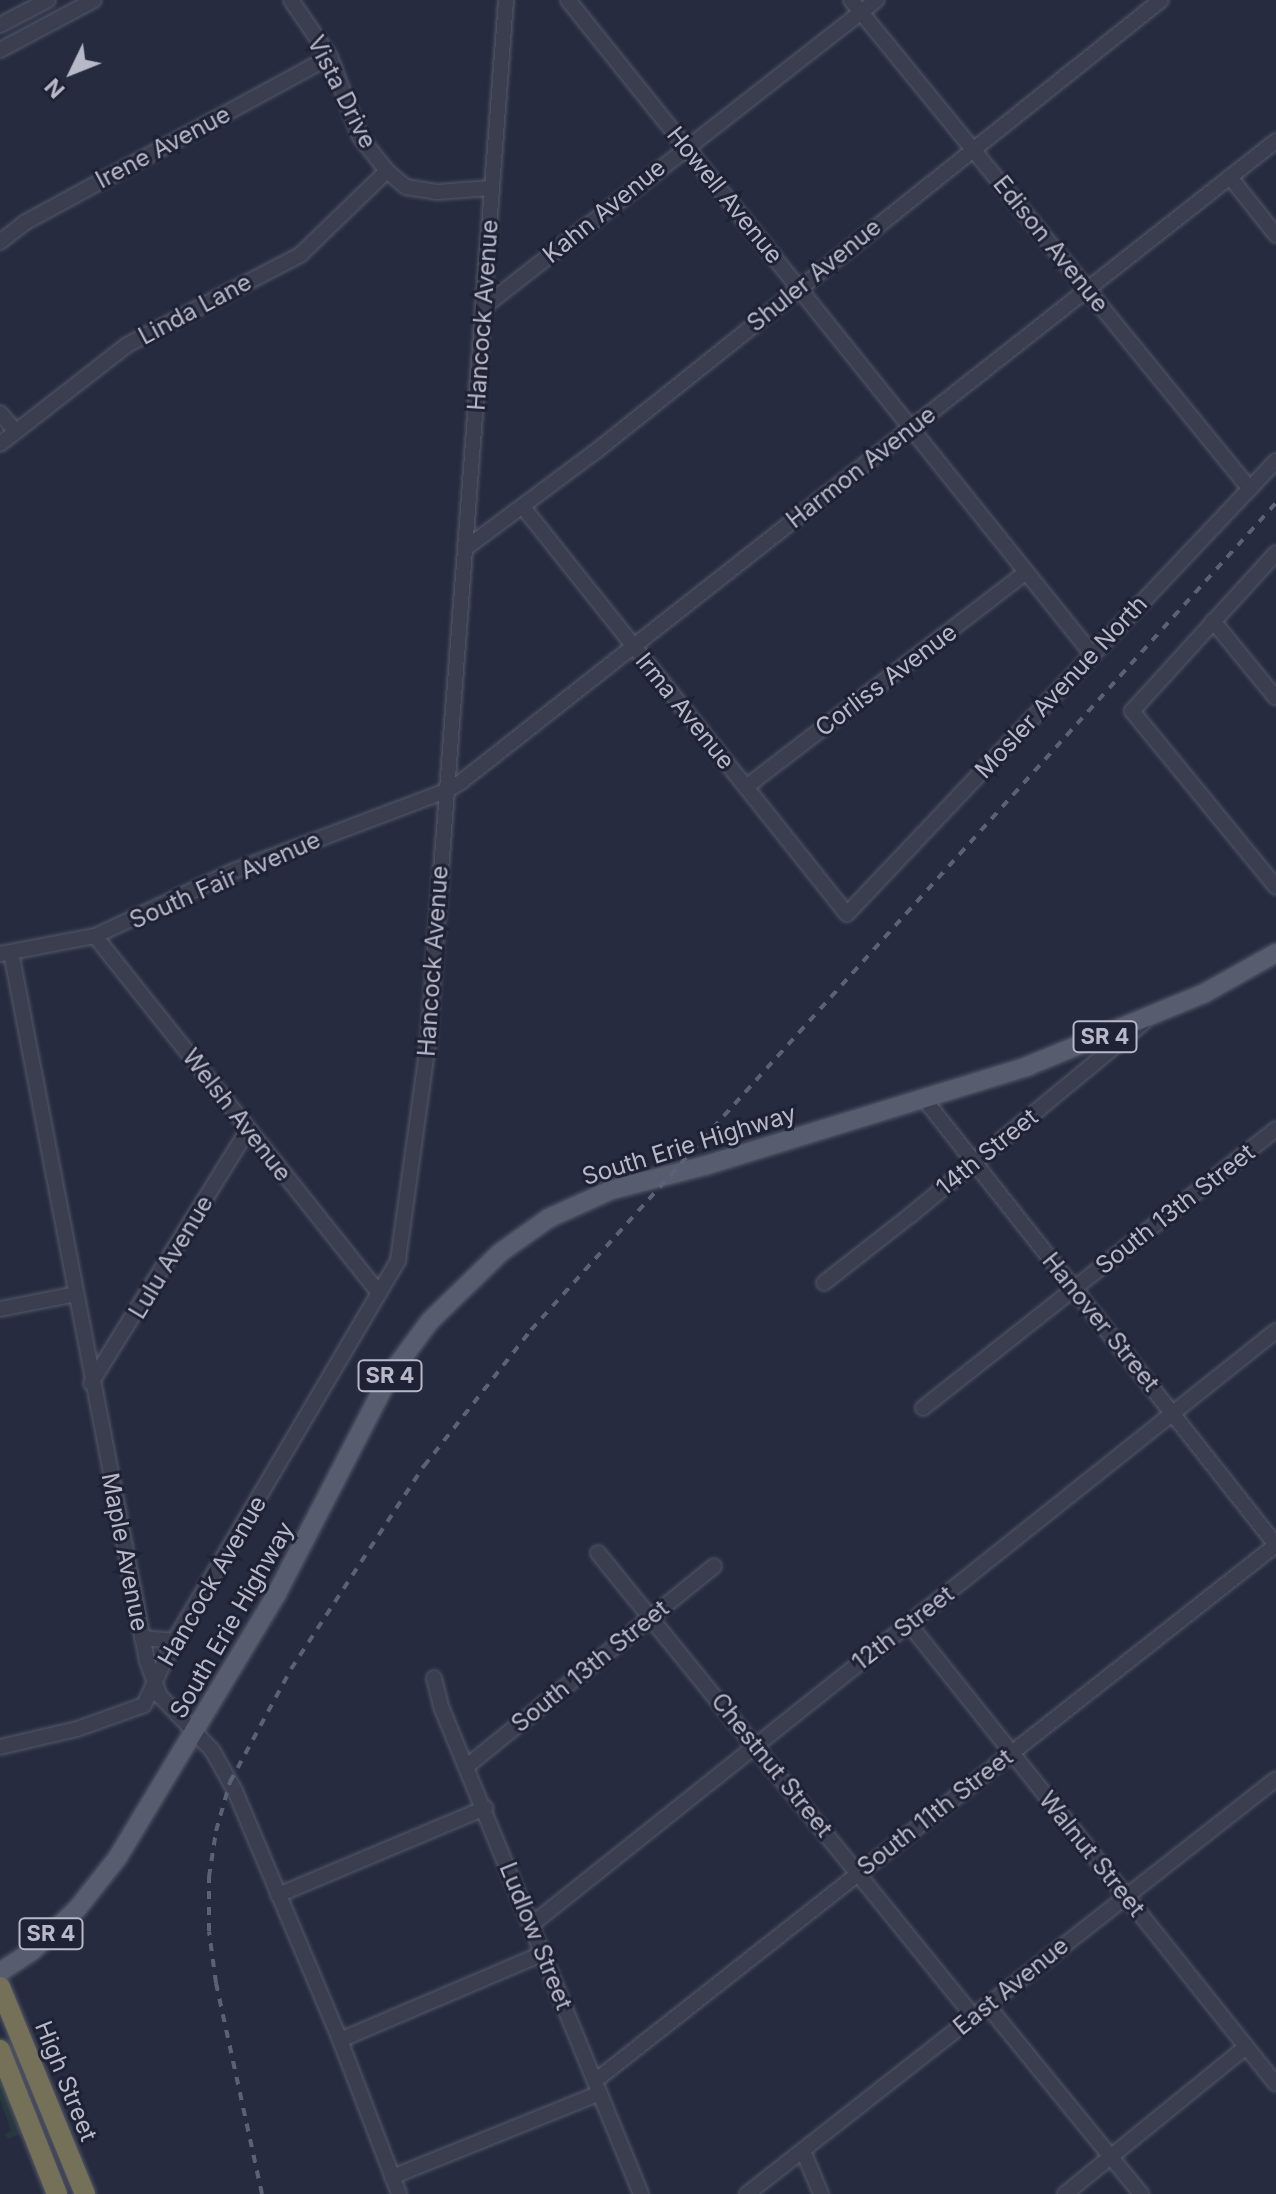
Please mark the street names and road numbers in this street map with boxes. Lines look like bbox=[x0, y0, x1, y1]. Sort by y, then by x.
street label: Vista Drive bbox=[301, 31, 383, 153]
street label: Irene Avenue bbox=[91, 99, 235, 195]
street label: Howell Avenue bbox=[661, 121, 789, 269]
street label: Kahn Avenue bbox=[537, 153, 671, 269]
street label: Edison Avenue bbox=[987, 170, 1115, 318]
street label: Shuler Avenue bbox=[741, 212, 887, 338]
street label: Hancock Avenue bbox=[462, 218, 504, 412]
street label: Linda Lane bbox=[134, 267, 256, 351]
street label: Harmon Avenue bbox=[781, 400, 941, 534]
street label: Mosler Avenue North bbox=[969, 590, 1153, 784]
street label: Corliss Avenue bbox=[810, 618, 962, 742]
street label: Irma Avenue bbox=[629, 647, 741, 775]
street label: South Fair Avenue bbox=[125, 825, 325, 935]
street label: Hancock Avenue bbox=[412, 864, 454, 1058]
road number: SR 4 bbox=[1071, 1019, 1139, 1055]
street label: Welsh Avenue bbox=[176, 1043, 298, 1187]
street label: South Erie Highway bbox=[579, 1099, 799, 1191]
street label: 14th Street bbox=[931, 1102, 1043, 1202]
street label: South 13th Street bbox=[1090, 1138, 1260, 1280]
street label: Lulu Avenue bbox=[123, 1190, 219, 1324]
street label: Hanover Street bbox=[1036, 1247, 1166, 1397]
road number: SR 4 bbox=[356, 1358, 424, 1394]
street label: Maple Avenue bbox=[96, 1470, 154, 1634]
street label: Hancock Avenue bbox=[152, 1491, 272, 1671]
street label: South Erie Highway bbox=[164, 1517, 300, 1723]
street label: 12th Street bbox=[846, 1579, 960, 1677]
street label: South 13th Street bbox=[506, 1594, 674, 1738]
street label: Chestnut Street bbox=[705, 1687, 839, 1843]
street label: South 11th Street bbox=[852, 1742, 1018, 1882]
street label: Walnut Street bbox=[1033, 1786, 1151, 1922]
street label: Ludlow Street bbox=[493, 1858, 579, 2014]
road number: SR 4 bbox=[17, 1916, 85, 1952]
street label: East Avenue bbox=[948, 1931, 1074, 2041]
street label: High Street bbox=[29, 2017, 103, 2145]

